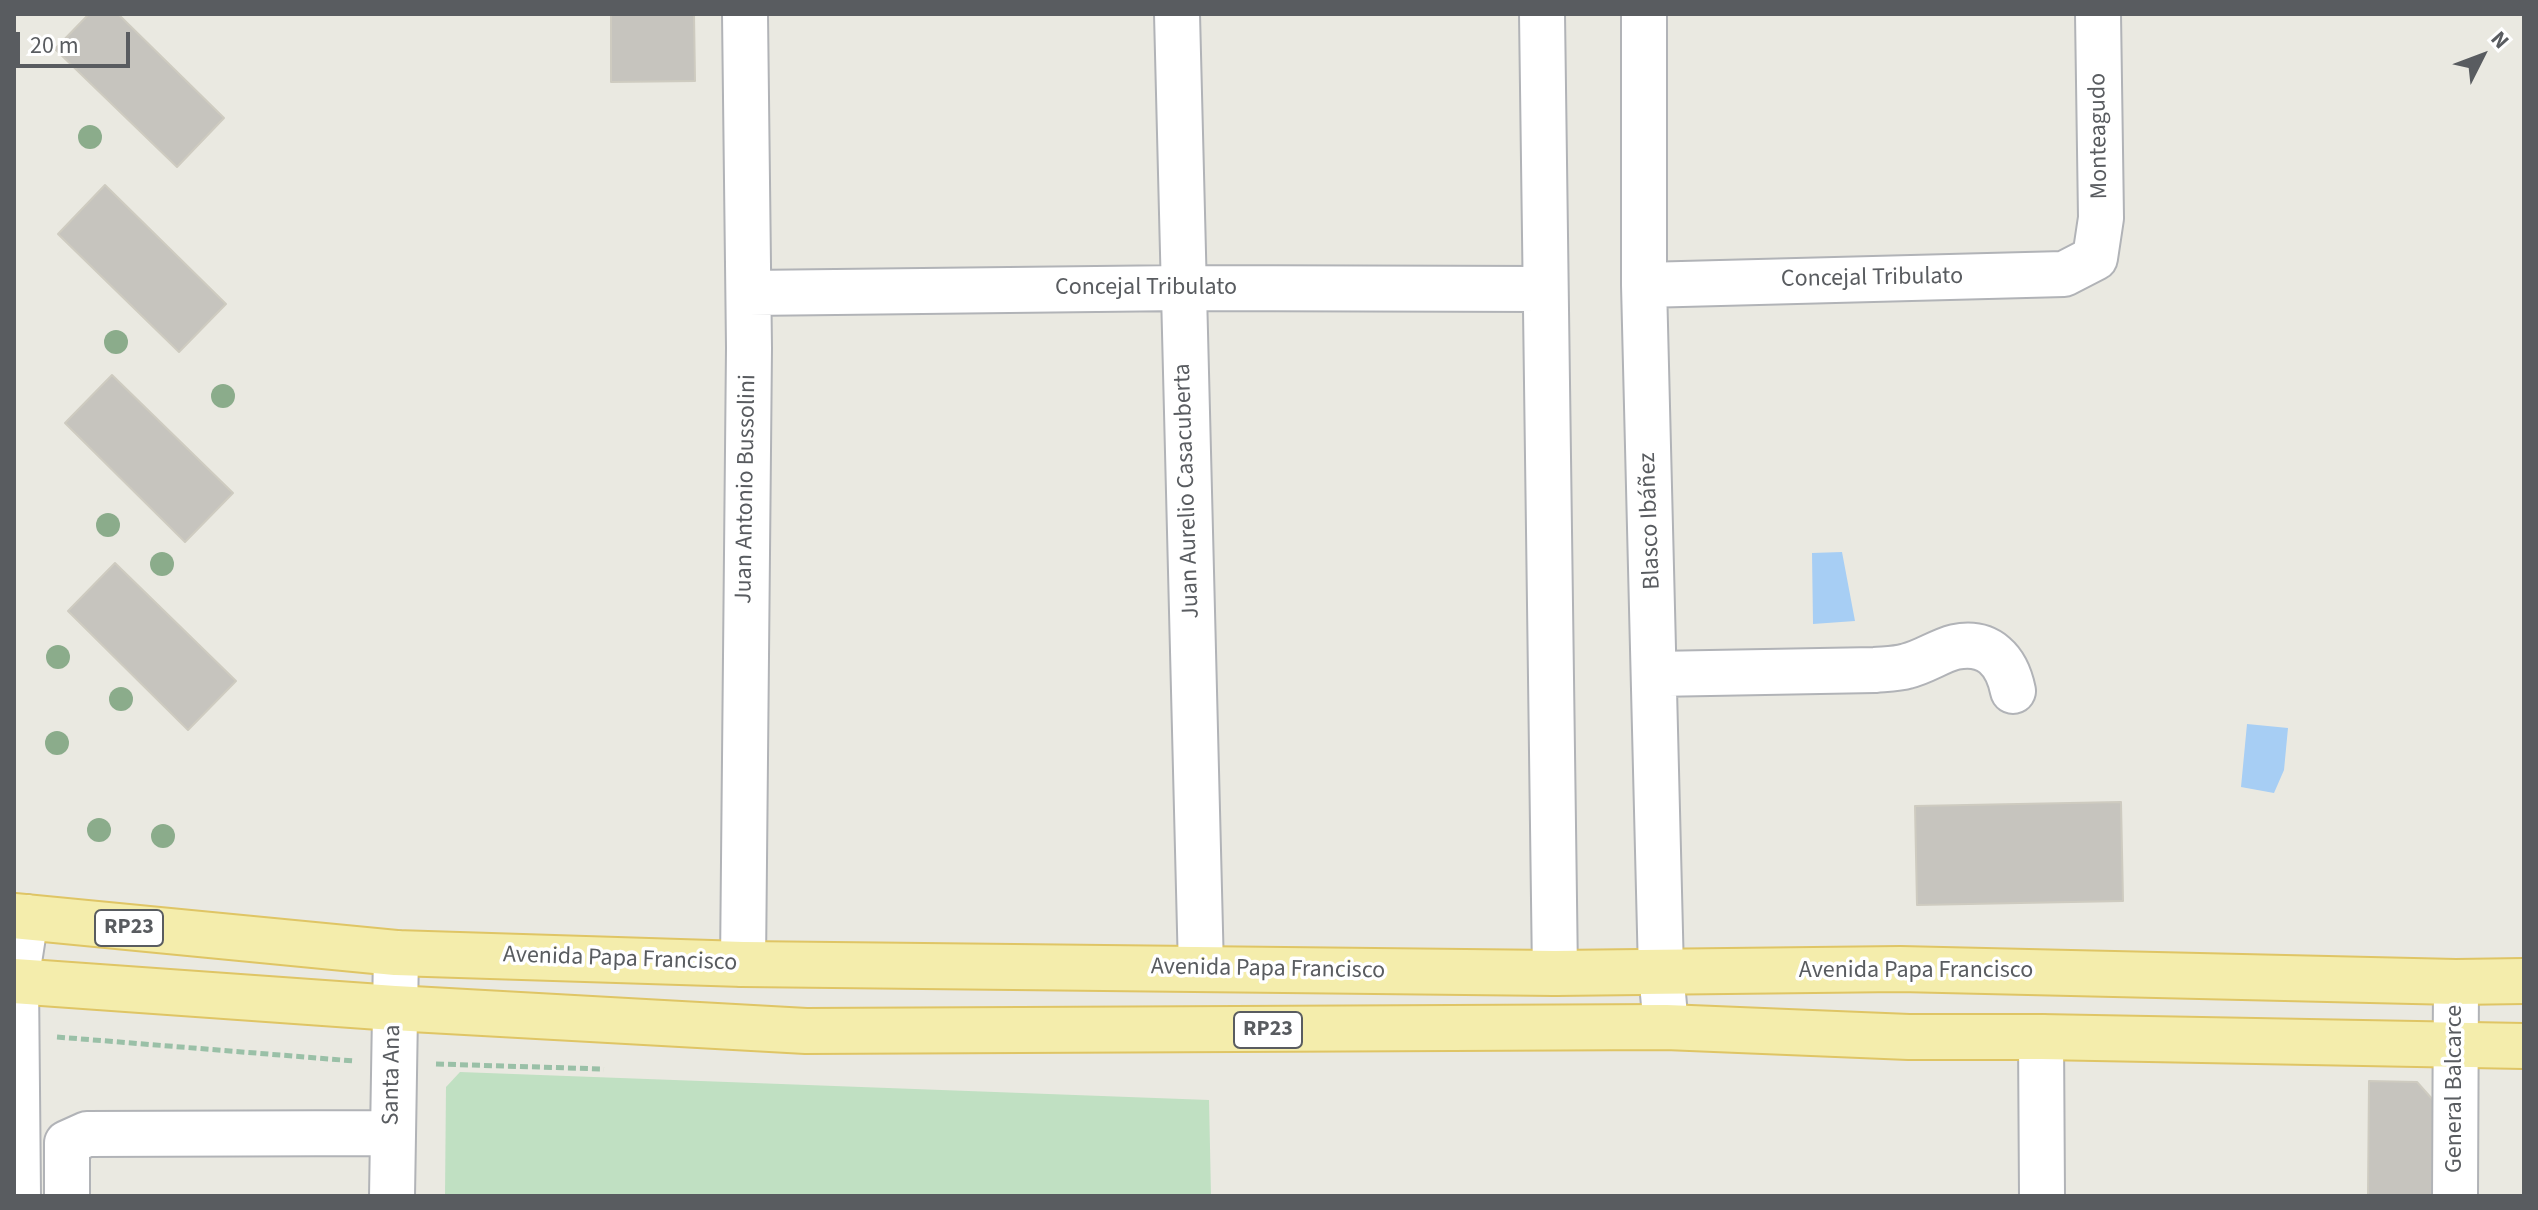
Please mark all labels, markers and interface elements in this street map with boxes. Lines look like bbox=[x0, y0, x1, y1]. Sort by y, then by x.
scale bar bbox=[20, 16, 134, 66]
north arrow bbox=[2442, 16, 2522, 96]
text: N bbox=[2483, 24, 2517, 56]
text: 20 m bbox=[30, 28, 79, 63]
street label: Monteagudo bbox=[2084, 73, 2116, 199]
street label: Concejal Tribulato bbox=[1781, 263, 1963, 295]
street label: Concejal Tribulato bbox=[1055, 275, 1237, 303]
street label: Juan Aurelio Casacuberta bbox=[1169, 363, 1207, 619]
street label: Juan Antonio Bussolini bbox=[731, 374, 763, 604]
street label: Blasco Ibáñez bbox=[1634, 452, 1668, 590]
road number: RP23 bbox=[95, 910, 163, 946]
street label: Avenida Papa Francisco bbox=[502, 942, 738, 978]
street label: Avenida Papa Francisco bbox=[1151, 954, 1385, 986]
street label: Avenida Papa Francisco bbox=[1799, 958, 2033, 986]
street label: General Balcarce bbox=[2442, 1005, 2470, 1173]
road number: RP23 bbox=[1234, 1012, 1302, 1048]
street label: Santa Ana bbox=[378, 1024, 408, 1126]

